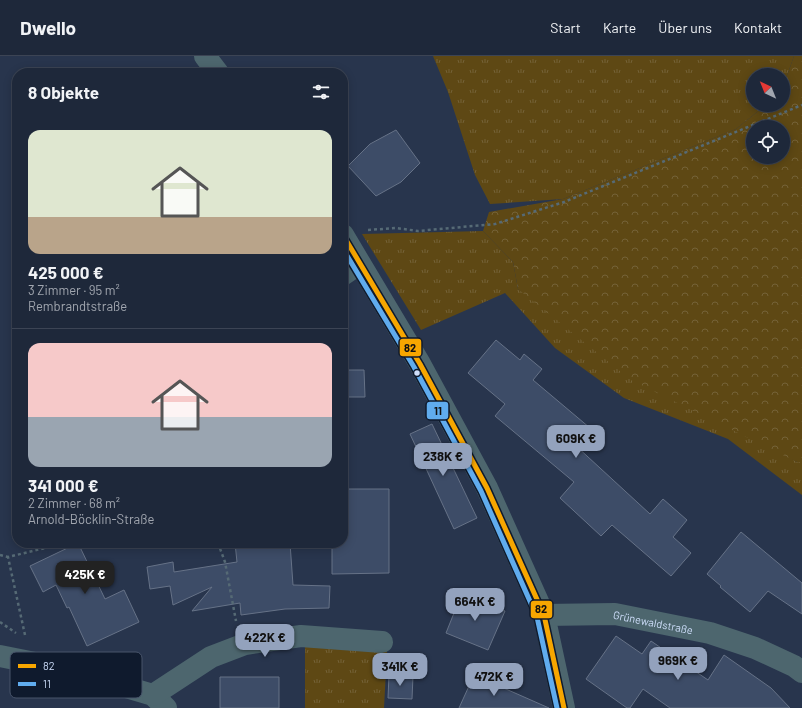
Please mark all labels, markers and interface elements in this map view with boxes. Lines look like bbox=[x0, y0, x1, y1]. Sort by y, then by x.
text: Dwello bbox=[20, 16, 76, 39]
text: Start bbox=[550, 19, 581, 36]
text: Karte bbox=[603, 19, 636, 36]
text: Über uns bbox=[658, 19, 712, 36]
text: Kontakt bbox=[734, 19, 782, 36]
north arrow bbox=[746, 68, 790, 112]
map controls bbox=[746, 68, 790, 164]
icon: filters bbox=[310, 81, 332, 103]
text: 8 Objekte bbox=[28, 82, 99, 102]
button: locate bbox=[746, 120, 790, 164]
icon: home bbox=[144, 156, 216, 228]
text: 425 000 € bbox=[28, 262, 104, 282]
text: 3 Zimmer · 95 m² bbox=[28, 282, 120, 298]
text: Rembrandtstraße bbox=[28, 298, 127, 314]
line badge: 82 bbox=[399, 338, 422, 357]
text: 82 bbox=[404, 341, 416, 354]
unlabelled marker bbox=[412, 368, 422, 378]
icon: home bbox=[144, 369, 216, 441]
line badge: 11 bbox=[426, 401, 449, 420]
text: 11 bbox=[434, 404, 442, 417]
pin: 609K € bbox=[543, 425, 609, 459]
text: 609K € bbox=[556, 430, 596, 446]
pin: 238K € bbox=[410, 443, 476, 477]
text: 238K € bbox=[423, 448, 463, 464]
text: 341 000 € bbox=[28, 475, 99, 495]
text: 2 Zimmer · 68 m² bbox=[28, 495, 120, 511]
text: Arnold-Böcklin-Straße bbox=[28, 511, 154, 527]
pin: 425K € bbox=[52, 561, 118, 595]
text: 425K € bbox=[64, 566, 106, 582]
pin: 664K € bbox=[442, 588, 508, 622]
text: 664K € bbox=[455, 593, 495, 609]
line badge: 82 bbox=[530, 600, 553, 619]
text: 82 bbox=[535, 602, 547, 615]
street label: Grünewaldstraße bbox=[612, 607, 694, 636]
pin: 422K € bbox=[232, 624, 298, 658]
text: 422K € bbox=[244, 629, 286, 645]
pin: 969K € bbox=[645, 647, 711, 681]
legend bbox=[10, 652, 142, 698]
text: 969K € bbox=[658, 652, 698, 668]
pin: 341K € bbox=[367, 653, 433, 687]
text: 341K € bbox=[381, 658, 419, 674]
text: 82 bbox=[43, 659, 55, 672]
pin: 472K € bbox=[461, 663, 527, 697]
text: 472K € bbox=[474, 668, 514, 684]
text: 11 bbox=[43, 677, 51, 690]

